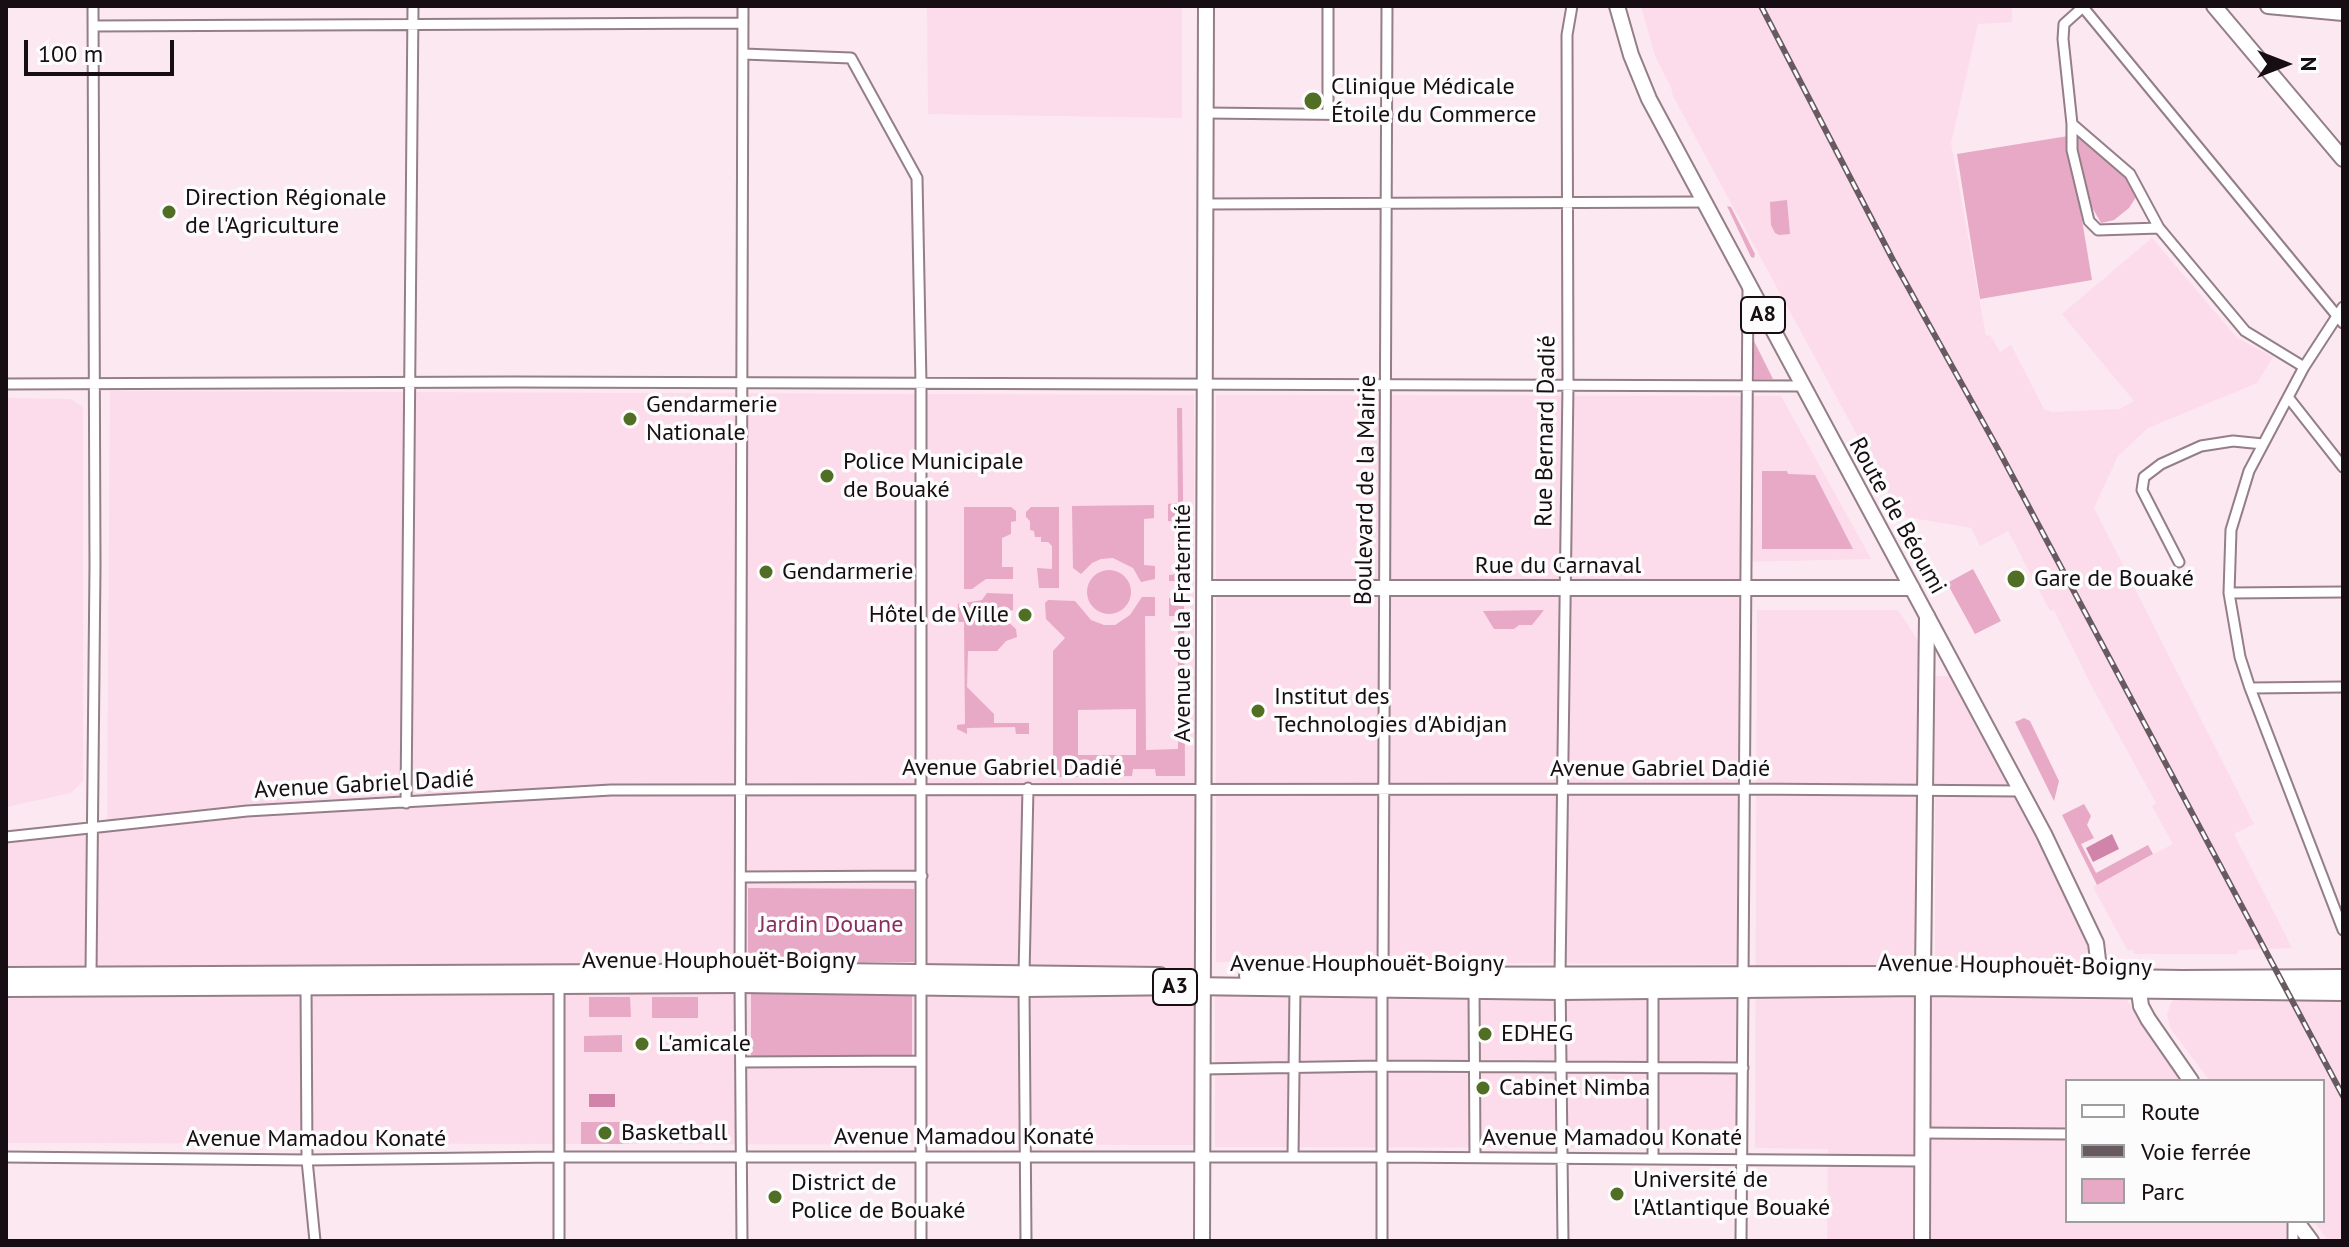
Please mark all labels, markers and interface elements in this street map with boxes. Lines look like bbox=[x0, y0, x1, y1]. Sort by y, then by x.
scale bar bbox=[28, 24, 178, 74]
north arrow bbox=[2245, 24, 2325, 104]
text: 100 m bbox=[38, 38, 103, 69]
text: N bbox=[2295, 57, 2323, 71]
place label: Clinique Médicale Étoile du Commerce bbox=[1331, 73, 1536, 129]
marker: Clinique Médicale Étoile du Commerce bbox=[1302, 90, 1324, 112]
place label: Direction Régionale de l'Agriculture bbox=[185, 184, 386, 240]
marker: Direction Régionale de l'Agriculture bbox=[160, 203, 178, 221]
road number: A8 bbox=[1741, 297, 1785, 333]
street label: Rue Bernard Dadié bbox=[1530, 335, 1562, 527]
street label: Boulevard de la Mairie bbox=[1350, 375, 1382, 605]
place label: Gendarmerie Nationale bbox=[646, 391, 777, 447]
marker: Gendarmerie Nationale bbox=[621, 410, 639, 428]
street label: Route de Béoumi bbox=[1842, 433, 1952, 599]
place label: Police Municipale de Bouaké bbox=[843, 448, 1024, 504]
marker: Police Municipale de Bouaké bbox=[818, 467, 836, 485]
street label: Avenue de la Fraternité bbox=[1169, 504, 1197, 742]
street label: Rue du Carnaval bbox=[1475, 552, 1641, 580]
place label: Gendarmerie bbox=[782, 558, 913, 586]
marker: Gendarmerie bbox=[757, 563, 775, 581]
place label: Gare de Bouaké bbox=[2034, 565, 2194, 593]
marker: Gare de Bouaké bbox=[2005, 568, 2027, 590]
place label: Hôtel de Ville bbox=[869, 601, 1009, 629]
marker: Hôtel de Ville bbox=[1016, 606, 1034, 624]
place label: Institut des Technologies d'Abidjan bbox=[1274, 683, 1507, 739]
marker: Institut des Technologies d'Abidjan bbox=[1249, 702, 1267, 720]
street label: Avenue Gabriel Dadié bbox=[902, 754, 1122, 782]
street label: Avenue Gabriel Dadié bbox=[1550, 755, 1770, 783]
street label: Avenue Gabriel Dadié bbox=[253, 765, 475, 805]
park label: Jardin Douane bbox=[759, 911, 903, 939]
street label: Avenue Houphouët-Boigny bbox=[582, 947, 856, 975]
street label: Avenue Houphouët-Boigny bbox=[1878, 949, 2152, 983]
street label: Avenue Houphouët-Boigny bbox=[1230, 950, 1504, 978]
road number: A3 bbox=[1153, 969, 1197, 1005]
place label: EDHEG bbox=[1501, 1020, 1573, 1048]
marker: EDHEG bbox=[1476, 1025, 1494, 1043]
place label: L'amicale bbox=[658, 1030, 751, 1058]
marker: L'amicale bbox=[633, 1035, 651, 1053]
place label: Cabinet Nimba bbox=[1499, 1074, 1650, 1102]
marker: Cabinet Nimba bbox=[1474, 1079, 1492, 1097]
legend bbox=[2065, 1079, 2325, 1223]
text: Route bbox=[2141, 1096, 2200, 1127]
place label: Basketball bbox=[621, 1119, 727, 1147]
street label: Avenue Mamadou Konaté bbox=[834, 1123, 1094, 1151]
marker: Basketball bbox=[596, 1124, 614, 1142]
street label: Avenue Mamadou Konaté bbox=[1482, 1124, 1742, 1152]
street label: Avenue Mamadou Konaté bbox=[186, 1125, 446, 1153]
text: Voie ferrée bbox=[2141, 1136, 2251, 1167]
place label: Université de l'Atlantique Bouaké bbox=[1633, 1166, 1830, 1222]
place label: District de Police de Bouaké bbox=[791, 1169, 965, 1225]
text: Parc bbox=[2141, 1176, 2184, 1207]
marker: Université de l'Atlantique Bouaké bbox=[1608, 1185, 1626, 1203]
marker: District de Police de Bouaké bbox=[766, 1188, 784, 1206]

